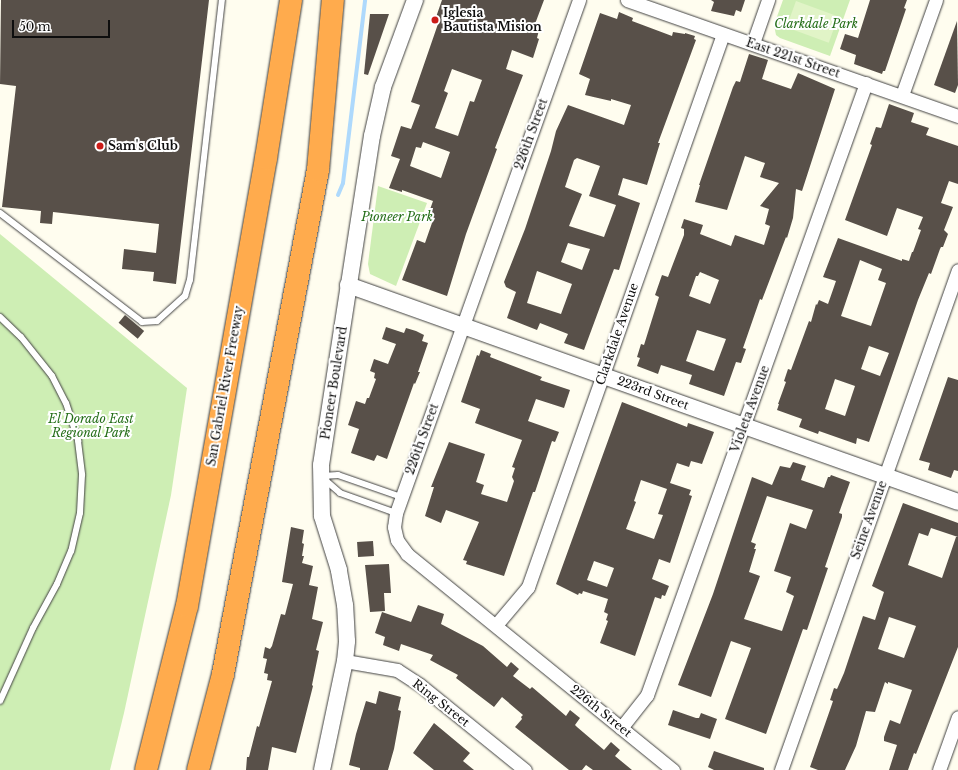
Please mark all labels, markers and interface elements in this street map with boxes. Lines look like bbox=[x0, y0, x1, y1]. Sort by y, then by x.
place label: Iglesia Bautista Mision bbox=[443, 6, 542, 34]
scale bar bbox=[14, 12, 112, 38]
marker: Iglesia Bautista Mision bbox=[430, 15, 440, 25]
park label: Clarkdale Park bbox=[774, 17, 858, 31]
text: 50 m bbox=[19, 19, 51, 34]
street label: East 221st Street bbox=[744, 35, 842, 81]
street label: 226th Street bbox=[511, 96, 551, 172]
place label: Sam's Club bbox=[108, 139, 178, 153]
marker: Sam's Club bbox=[95, 141, 105, 151]
park label: Pioneer Park bbox=[361, 210, 433, 224]
street label: Clarkdale Avenue bbox=[593, 281, 641, 387]
street label: San Gabriel River Freeway bbox=[204, 305, 246, 467]
street label: Pioneer Boulevard bbox=[318, 325, 350, 441]
street label: Violeta Avenue bbox=[727, 363, 773, 455]
street label: 223rd Street bbox=[615, 373, 691, 413]
street label: 226th Street bbox=[402, 401, 442, 477]
park label: El Dorado East Regional Park bbox=[48, 412, 134, 440]
street label: Seine Avenue bbox=[848, 479, 890, 561]
street label: Ring Street bbox=[410, 676, 472, 730]
street label: 226th Street bbox=[567, 682, 635, 740]

